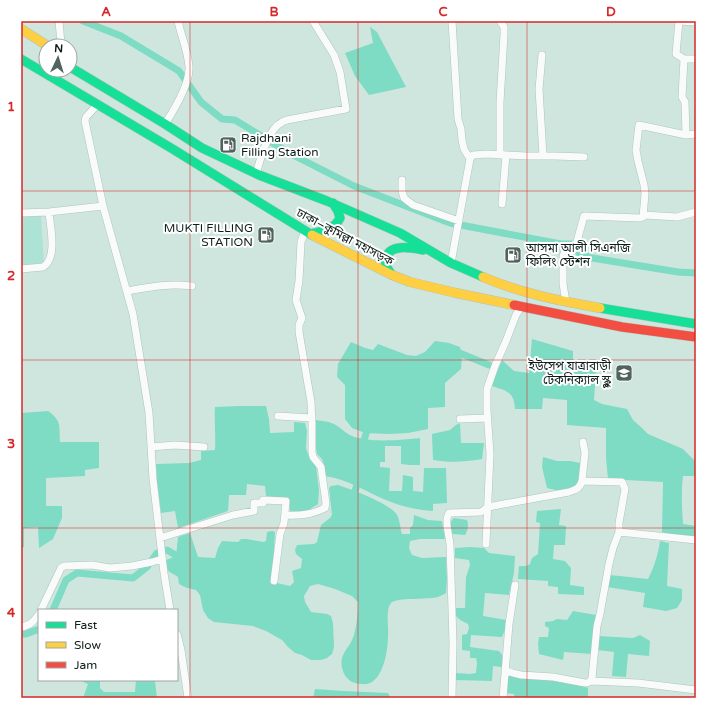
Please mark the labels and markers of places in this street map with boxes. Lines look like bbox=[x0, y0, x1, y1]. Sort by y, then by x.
place label: Rajdhani Filling Station bbox=[241, 131, 319, 159]
fuel station icon: Rajdhani Filling Station bbox=[218, 135, 238, 155]
place label: MUKTI FILLING STATION bbox=[164, 221, 253, 249]
fuel station icon: MUKTI FILLING STATION bbox=[256, 225, 276, 245]
place label: আসমা আলী সিএনজি ফিলিং স্টেশন bbox=[525, 240, 631, 269]
fuel station icon: আসমা আলী সিএনজি ফিলিং স্টেশন bbox=[503, 245, 523, 265]
place label: ইউসেপ যাত্রাবাড়ী টেকনিক্যাল স্কুল bbox=[528, 358, 612, 388]
school or university icon: ইউসেপ যাত্রাবাড়ী টেকনিক্যাল স্কুল bbox=[614, 363, 634, 383]

